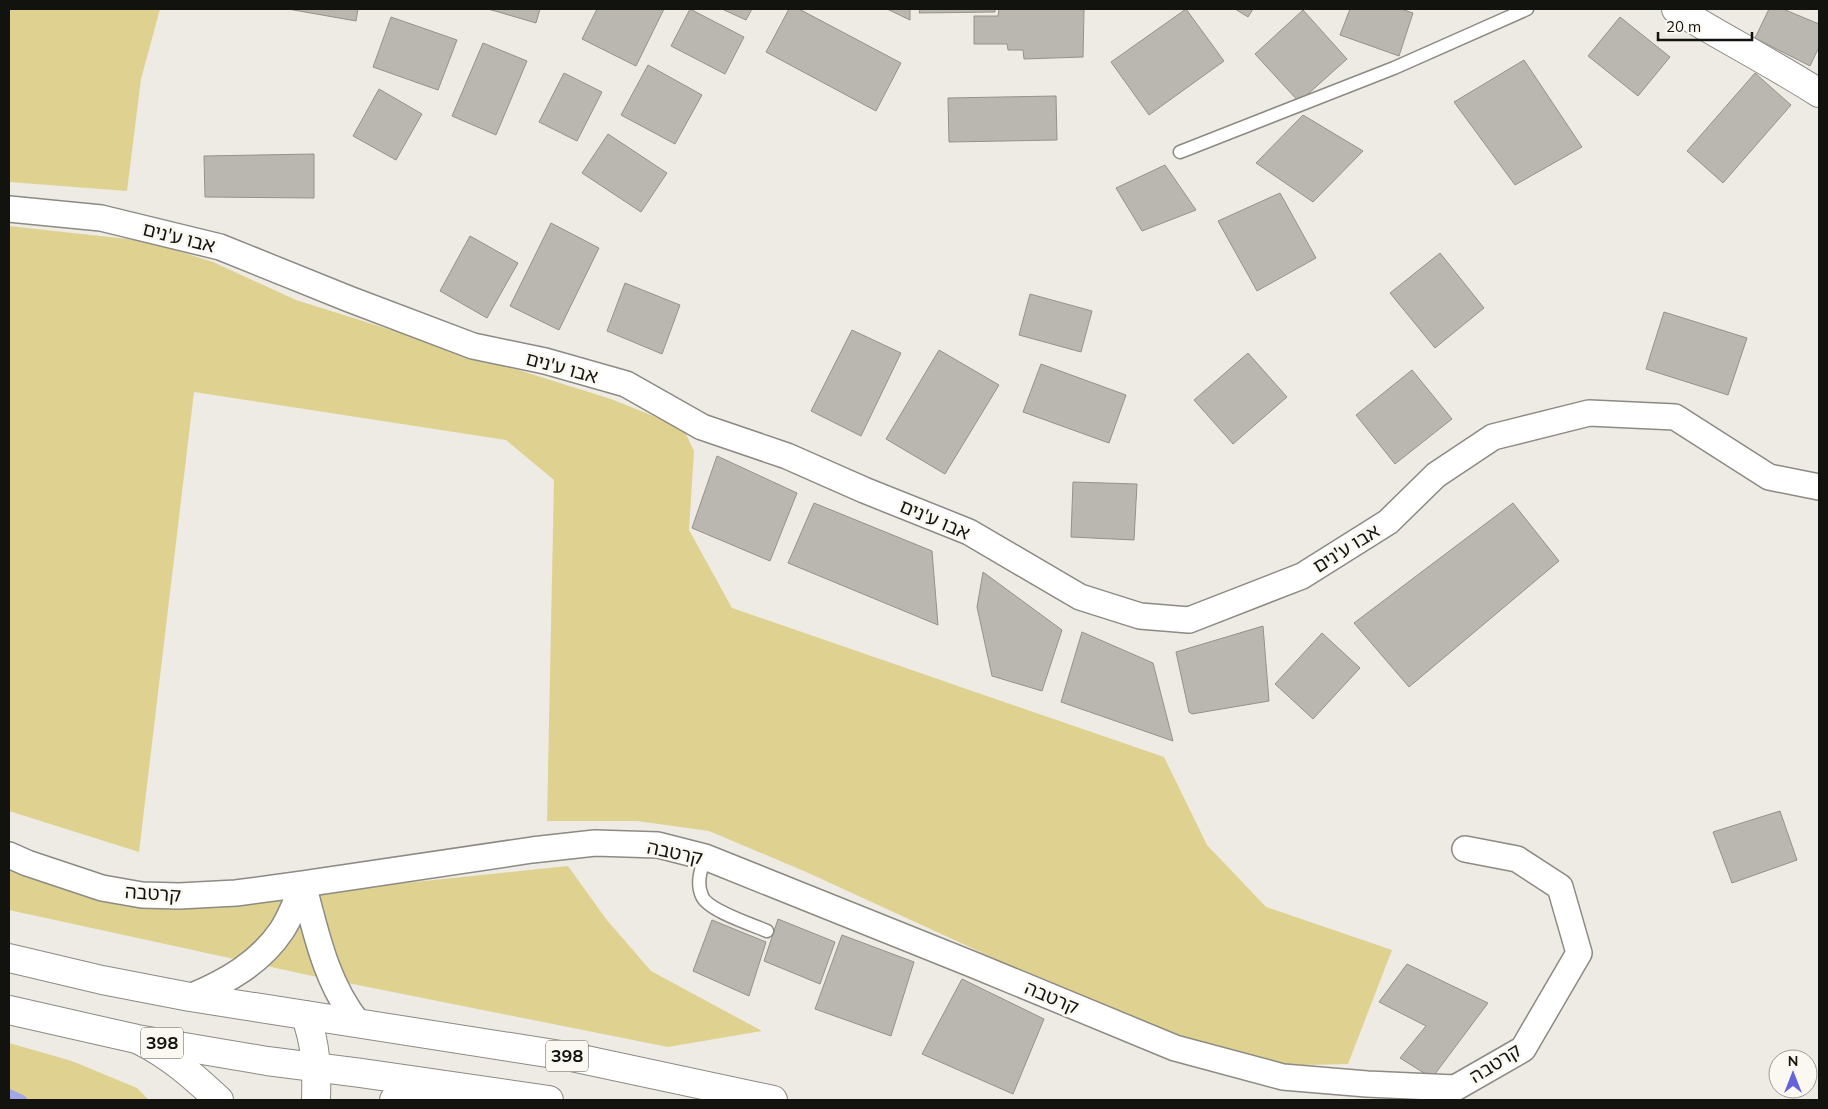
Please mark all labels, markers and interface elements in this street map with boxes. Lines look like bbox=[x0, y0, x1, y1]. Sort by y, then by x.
scale bar bbox=[1658, 10, 1752, 42]
text: 20 m bbox=[1666, 17, 1701, 36]
street label: אבו ע'נים bbox=[140, 216, 218, 258]
street label: אבו ע'נים bbox=[523, 346, 601, 388]
street label: אבו ע'נים bbox=[896, 493, 974, 545]
street label: אבו ע'נים bbox=[1308, 518, 1384, 578]
street label: קרטבה bbox=[645, 834, 705, 870]
street label: קרטבה bbox=[124, 879, 182, 907]
street label: קרטבה bbox=[1021, 975, 1083, 1019]
road number: 398 bbox=[141, 1028, 183, 1058]
street label: קרטבה bbox=[1465, 1038, 1525, 1088]
road number: 398 bbox=[546, 1040, 588, 1072]
north arrow bbox=[1768, 1049, 1818, 1099]
text: N bbox=[1788, 1052, 1798, 1070]

